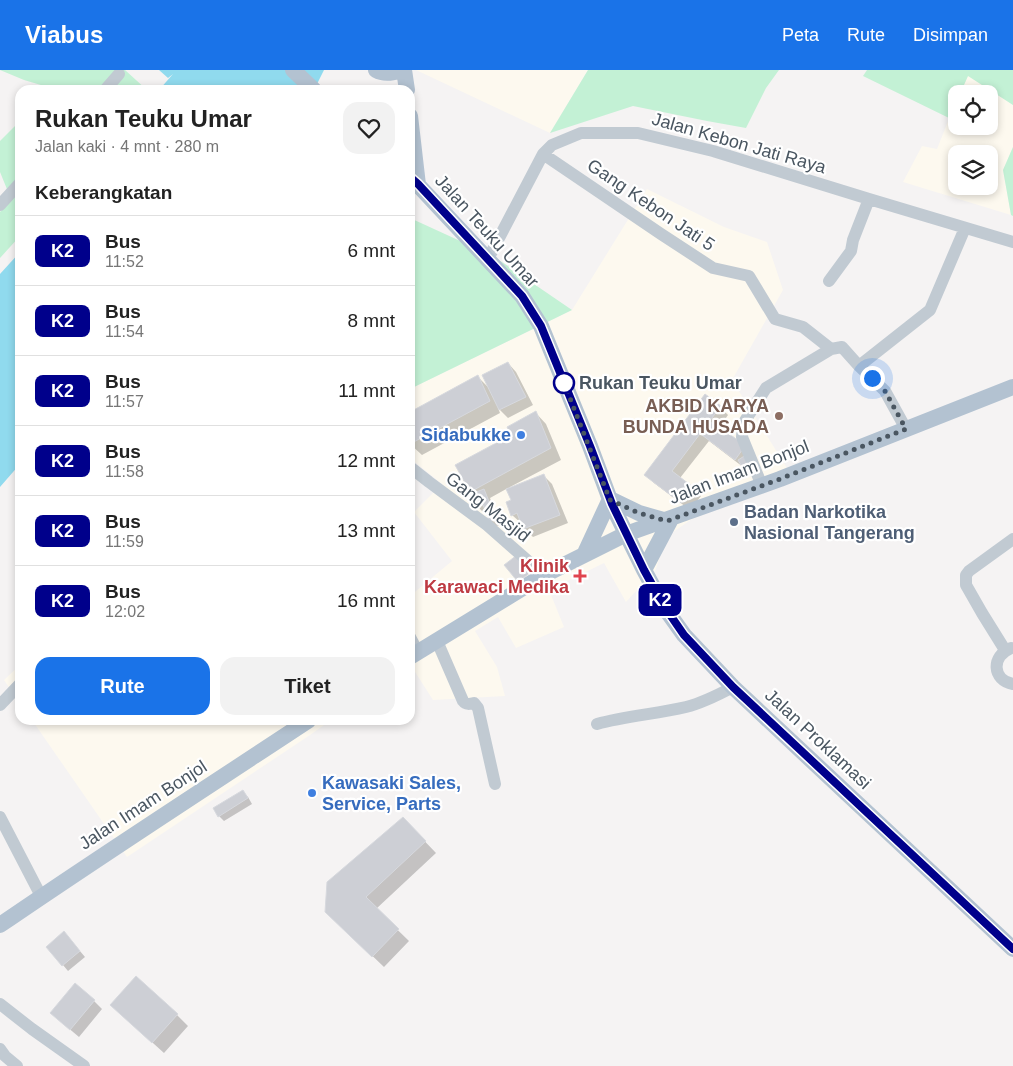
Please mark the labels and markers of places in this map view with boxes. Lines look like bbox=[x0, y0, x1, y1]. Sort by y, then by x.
marker: Rukan Teuku Umar bbox=[553, 372, 575, 394]
place label: Rukan Teuku Umar bbox=[579, 373, 742, 393]
place label: AKBID KARYA BUNDA HUSADA bbox=[623, 396, 769, 437]
marker: AKBID KARYA BUNDA HUSADA bbox=[773, 410, 785, 422]
place label: Sidabukke bbox=[421, 425, 511, 445]
marker: Sidabukke bbox=[515, 429, 527, 441]
place label: Badan Narkotika Nasional Tangerang bbox=[744, 502, 915, 543]
marker: Badan Narkotika Nasional Tangerang bbox=[728, 516, 740, 528]
place label: Klinik Karawaci Medika bbox=[424, 556, 570, 597]
marker: Klinik Karawaci Medika bbox=[573, 569, 587, 583]
place label: Kawasaki Sales, Service, Parts bbox=[322, 773, 461, 814]
marker: Kawasaki Sales, Service, Parts bbox=[306, 787, 318, 799]

